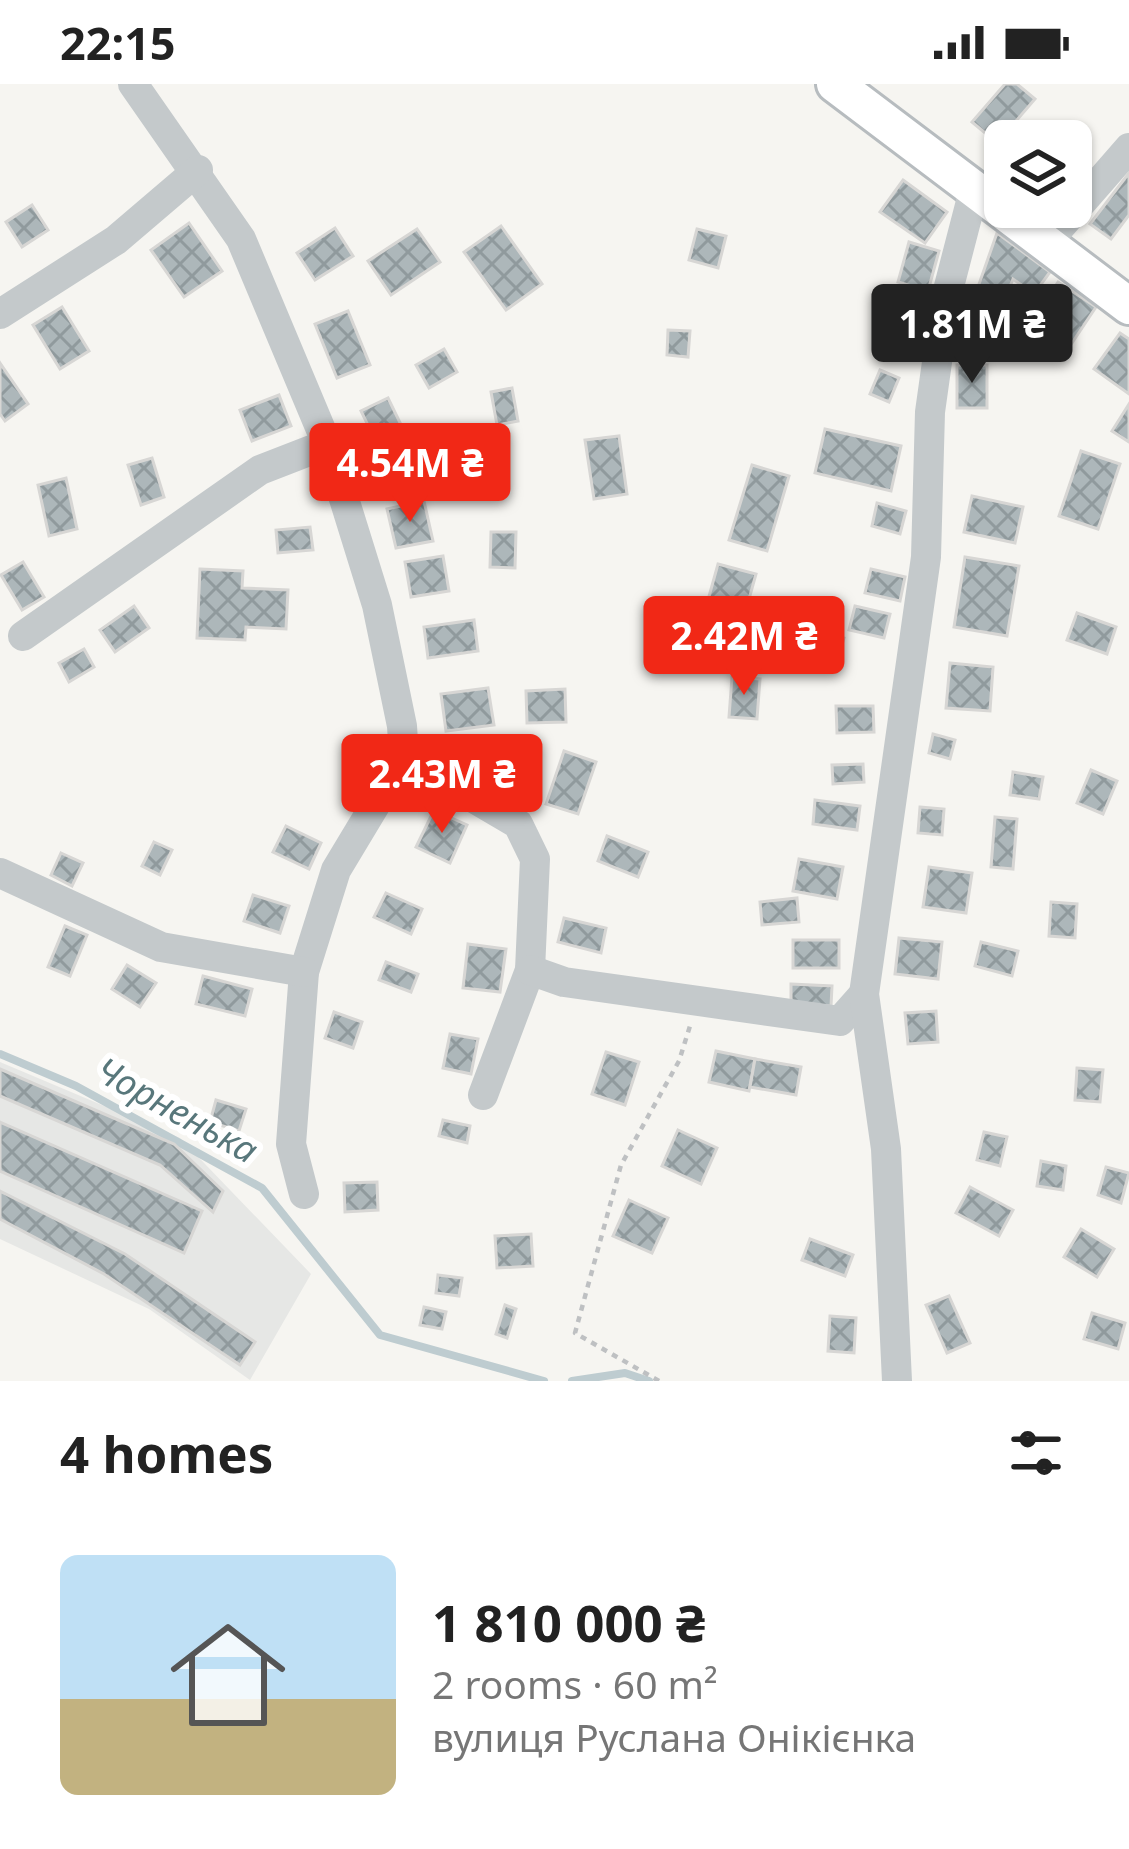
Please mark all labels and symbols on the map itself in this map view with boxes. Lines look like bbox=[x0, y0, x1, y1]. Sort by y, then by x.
pin: 1.81M ₴ bbox=[861, 284, 1083, 386]
pin: 4.54M ₴ bbox=[299, 423, 521, 525]
pin: 2.42M ₴ bbox=[633, 596, 855, 698]
pin: 2.43M ₴ bbox=[331, 734, 553, 836]
water label: Чорненька bbox=[87, 1045, 267, 1174]

